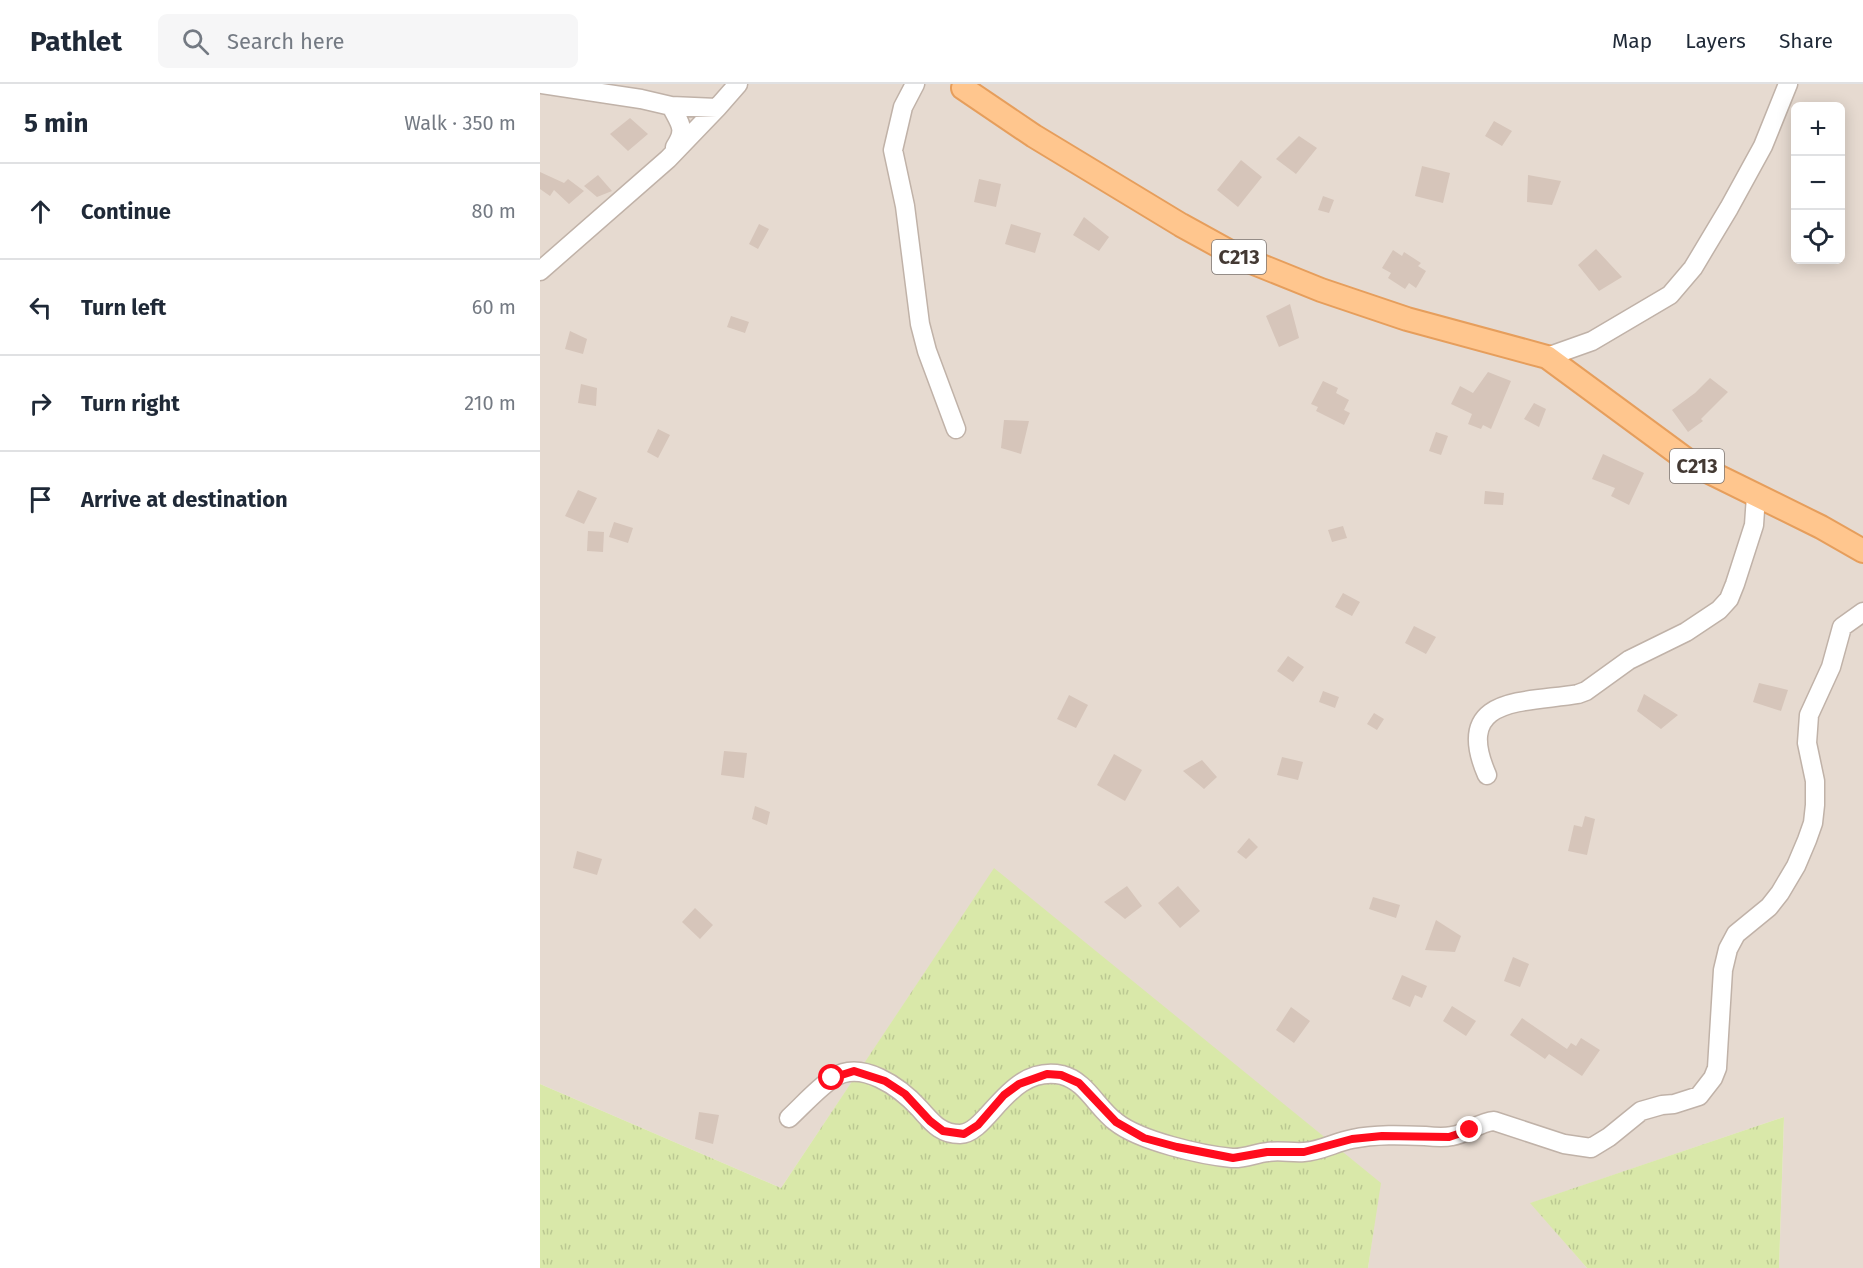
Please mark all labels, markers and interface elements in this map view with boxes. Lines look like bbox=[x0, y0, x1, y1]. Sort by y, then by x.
search box bbox=[158, 14, 578, 68]
text: Pathlet bbox=[30, 25, 122, 58]
icon: search bbox=[179, 25, 212, 58]
text: Search here bbox=[227, 28, 345, 55]
text: Map bbox=[1612, 28, 1652, 54]
text: Layers bbox=[1685, 28, 1746, 54]
text: Share bbox=[1779, 28, 1833, 54]
map controls bbox=[1791, 102, 1845, 264]
button: + bbox=[1791, 102, 1845, 156]
text: 5 min bbox=[24, 108, 88, 139]
text: Walk · 350 m bbox=[404, 111, 516, 135]
button: − bbox=[1791, 156, 1845, 210]
icon: ahead bbox=[24, 195, 57, 228]
text: Continue bbox=[81, 198, 171, 225]
text: 80 m bbox=[471, 199, 516, 223]
button: locate bbox=[1791, 210, 1845, 264]
road number: C213 bbox=[1212, 240, 1266, 274]
icon: left bbox=[24, 291, 57, 324]
text: Turn left bbox=[81, 294, 166, 321]
text: 60 m bbox=[472, 295, 516, 319]
icon: right bbox=[24, 387, 57, 420]
text: Turn right bbox=[81, 390, 180, 417]
text: 210 m bbox=[464, 391, 516, 415]
road number: C213 bbox=[1670, 449, 1724, 483]
icon: arrive bbox=[24, 483, 57, 516]
text: Arrive at destination bbox=[81, 486, 288, 513]
route start bbox=[818, 1064, 844, 1090]
route end bbox=[1456, 1116, 1482, 1142]

